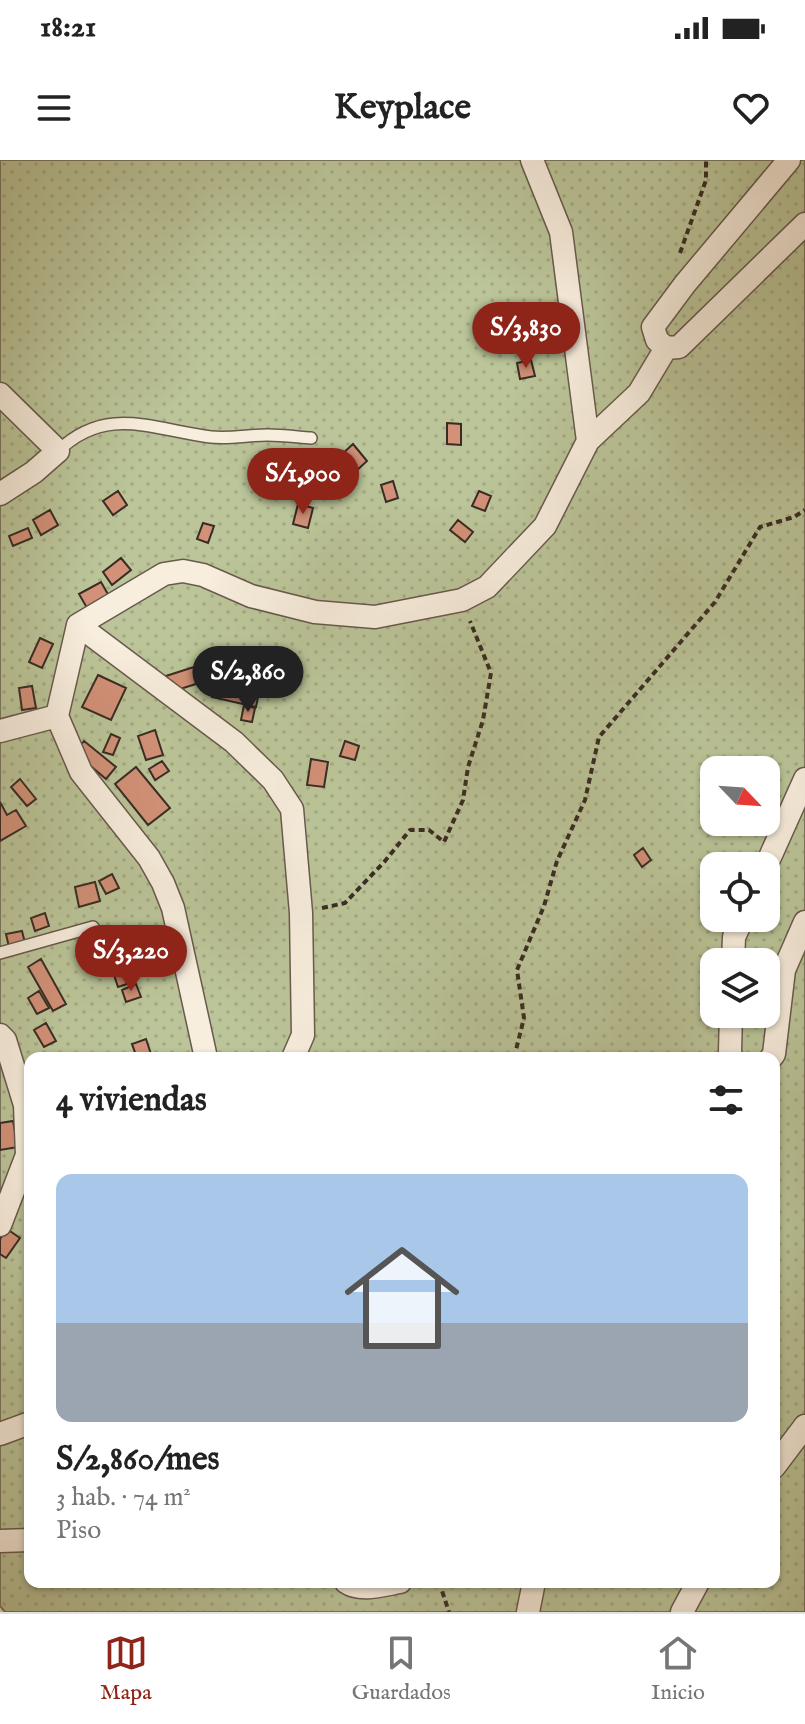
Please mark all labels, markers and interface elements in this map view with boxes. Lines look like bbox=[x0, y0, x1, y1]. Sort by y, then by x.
text: 18:21 bbox=[40, 9, 96, 47]
text: Keyplace bbox=[334, 85, 471, 131]
icon: menu bbox=[32, 86, 76, 130]
icon: heart bbox=[729, 86, 773, 130]
pin: S/3,830 bbox=[452, 302, 600, 370]
text: S/3,830 bbox=[490, 311, 562, 344]
pin: S/1,900 bbox=[229, 448, 377, 516]
text: S/1,900 bbox=[265, 457, 341, 490]
pin: S/2,860 bbox=[174, 646, 322, 714]
text: S/2,860 bbox=[210, 655, 286, 688]
north arrow bbox=[700, 756, 780, 836]
map controls bbox=[700, 756, 780, 1028]
button: locate bbox=[700, 852, 780, 932]
pin: S/3,220 bbox=[57, 925, 205, 993]
text: S/3,220 bbox=[93, 934, 169, 967]
button: layers bbox=[700, 948, 780, 1028]
icon: filters bbox=[704, 1078, 748, 1122]
text: 4 viviendas bbox=[56, 1079, 207, 1122]
icon: home bbox=[330, 1226, 474, 1370]
text: S/2,860/mes bbox=[56, 1438, 219, 1481]
text: 3 hab. · 74 m² bbox=[56, 1481, 191, 1514]
text: Piso bbox=[56, 1514, 101, 1547]
tab: Mapa bbox=[100, 1631, 152, 1707]
tab: Guardados bbox=[352, 1631, 451, 1707]
tab: Inicio bbox=[651, 1631, 705, 1707]

